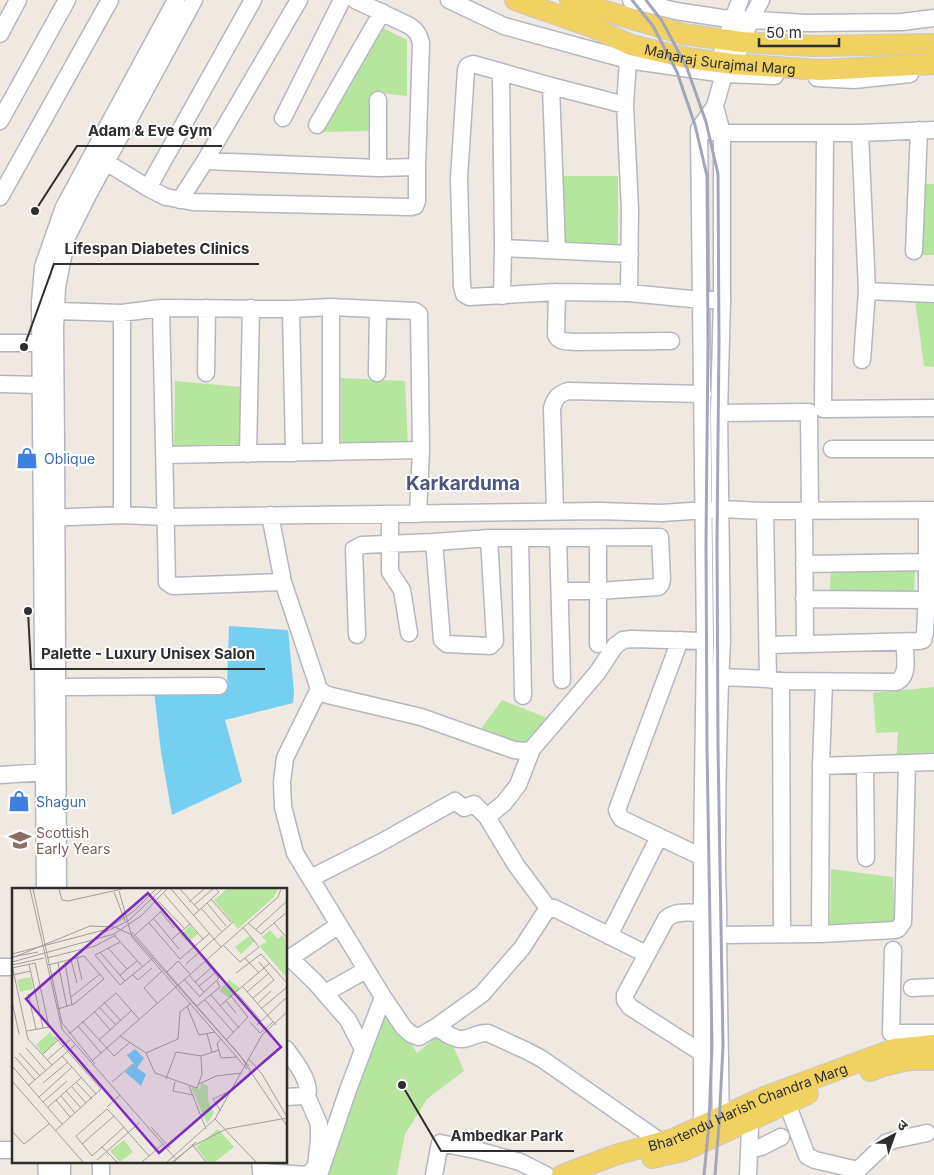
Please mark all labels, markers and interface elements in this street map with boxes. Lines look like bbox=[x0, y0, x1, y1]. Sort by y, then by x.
scale bar bbox=[759, 15, 839, 47]
text: 50 m bbox=[766, 23, 802, 42]
street label: Maharaj Surajmal Marg bbox=[643, 40, 796, 77]
callout: Adam & Eve Gym bbox=[77, 116, 222, 146]
text: Adam & Eve Gym bbox=[88, 121, 212, 140]
callout: Lifespan Diabetes Clinics bbox=[54, 234, 259, 264]
text: Lifespan Diabetes Clinics bbox=[65, 239, 249, 258]
shop icon: Oblique bbox=[14, 445, 40, 471]
place label: Oblique bbox=[44, 450, 95, 467]
district label: Karkarduma bbox=[406, 472, 520, 495]
callout: Palette - Luxury Unisex Salon bbox=[31, 639, 265, 669]
text: Palette - Luxury Unisex Salon bbox=[41, 644, 255, 663]
shop icon: Shagun bbox=[6, 788, 32, 814]
place label: Shagun bbox=[36, 793, 86, 810]
place label: Scottish Early Years bbox=[36, 824, 110, 857]
school or university icon: Scottish Early Years bbox=[7, 827, 33, 853]
inset map bbox=[12, 888, 288, 1162]
street label: Bhartendu Harish Chandra Marg bbox=[646, 1059, 849, 1154]
north arrow bbox=[869, 1110, 919, 1160]
text: उ bbox=[894, 1116, 912, 1134]
callout: Ambedkar Park bbox=[441, 1121, 574, 1151]
text: Ambedkar Park bbox=[450, 1126, 564, 1145]

